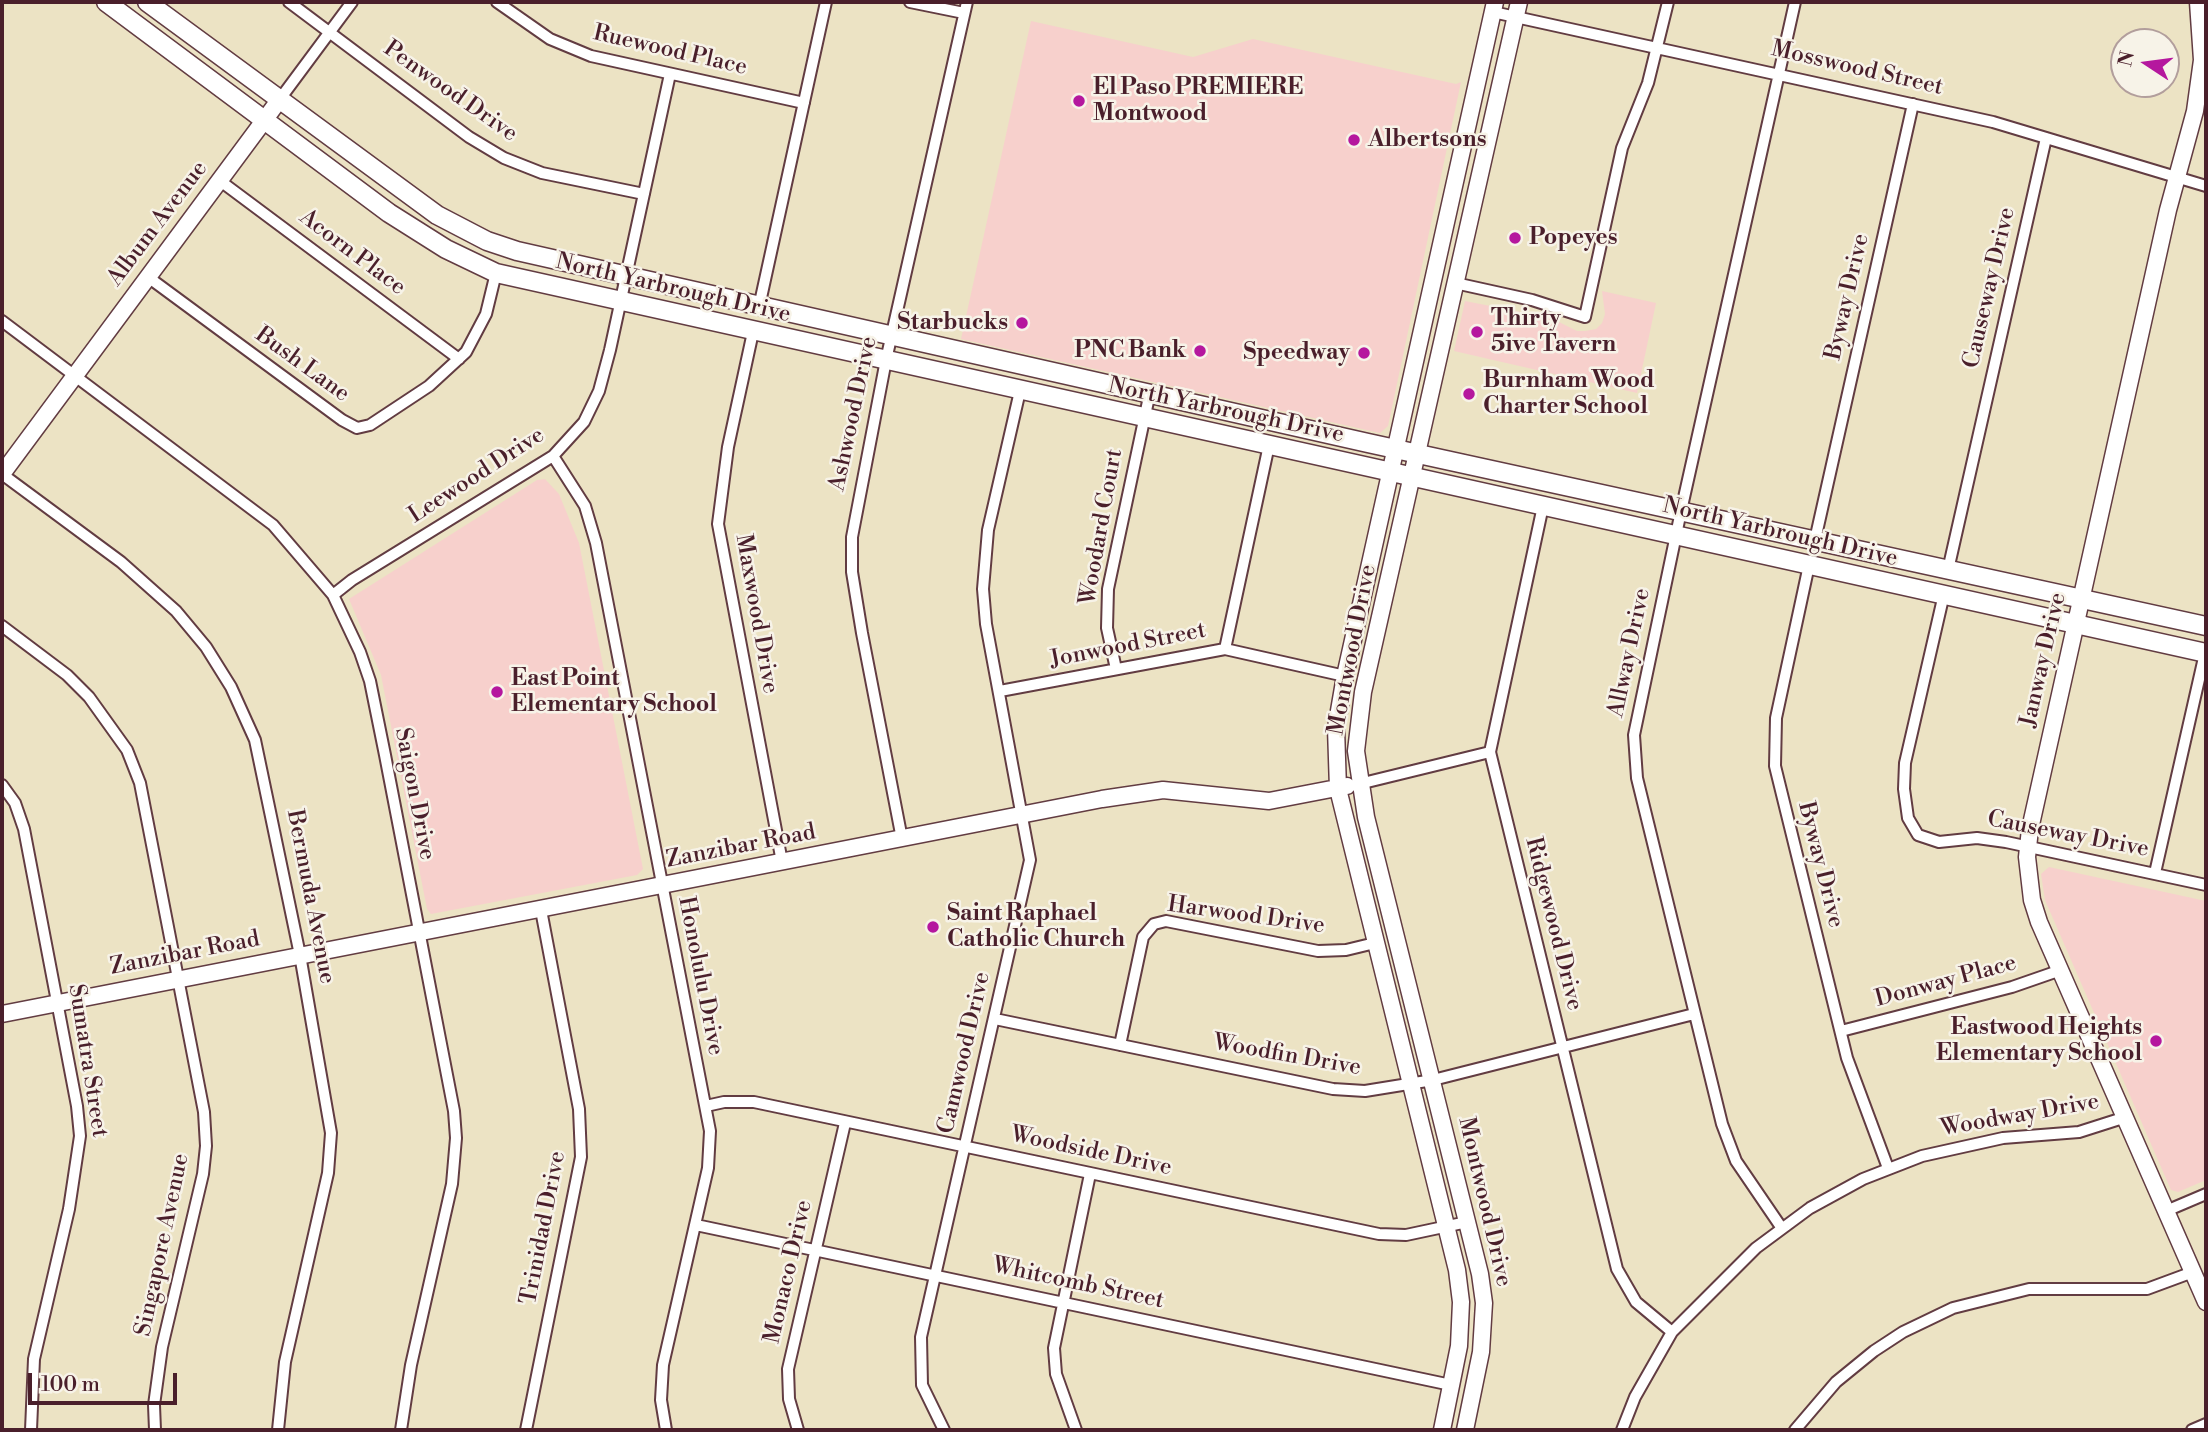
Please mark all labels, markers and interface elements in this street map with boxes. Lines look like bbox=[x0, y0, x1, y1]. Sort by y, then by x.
street label: Ruewood Place bbox=[590, 20, 750, 82]
north arrow bbox=[2110, 28, 2180, 98]
street label: Penwood Drive bbox=[378, 36, 522, 148]
street label: Mosswood Street bbox=[1768, 36, 1946, 102]
text: N bbox=[2113, 49, 2140, 69]
place label: El Paso PREMIERE Montwood bbox=[1093, 74, 1303, 128]
marker: El Paso PREMIERE Montwood bbox=[1071, 93, 1087, 109]
place label: Albertsons bbox=[1368, 126, 1487, 154]
marker: Albertsons bbox=[1346, 132, 1362, 148]
street label: Album Avenue bbox=[102, 156, 214, 292]
street label: Acorn Place bbox=[293, 204, 411, 302]
street label: Causeway Drive bbox=[1958, 205, 2022, 371]
place label: Popeyes bbox=[1529, 224, 1618, 252]
marker: Popeyes bbox=[1507, 230, 1523, 246]
street label: Byway Drive bbox=[1820, 231, 1876, 363]
street label: North Yarbrough Drive bbox=[553, 249, 793, 329]
place label: Thirty 5ive Tavern bbox=[1491, 305, 1616, 359]
place label: Starbucks bbox=[897, 309, 1008, 337]
marker: Starbucks bbox=[1014, 315, 1030, 331]
street label: Bush Lane bbox=[249, 322, 355, 408]
marker: Thirty 5ive Tavern bbox=[1469, 324, 1485, 340]
street label: Ashwood Drive bbox=[824, 334, 884, 494]
place label: PNC Bank bbox=[1074, 337, 1186, 365]
place label: Speedway bbox=[1243, 339, 1350, 367]
marker: PNC Bank bbox=[1192, 343, 1208, 359]
marker: Speedway bbox=[1356, 345, 1372, 361]
place label: Burnham Wood Charter School bbox=[1483, 367, 1655, 421]
street label: North Yarbrough Drive bbox=[1106, 373, 1346, 449]
marker: Burnham Wood Charter School bbox=[1461, 386, 1477, 402]
street label: Leewood Drive bbox=[404, 422, 550, 530]
street label: Woodard Court bbox=[1075, 447, 1129, 607]
street label: North Yarbrough Drive bbox=[1660, 493, 1900, 573]
street label: Maxwood Drive bbox=[728, 532, 784, 696]
street label: Montwood Drive bbox=[1323, 562, 1383, 738]
street label: Allway Drive bbox=[1603, 586, 1657, 720]
street label: Janway Drive bbox=[2015, 590, 2073, 730]
street label: Jonwood Street bbox=[1048, 617, 1208, 675]
place label: East Point Elementary School bbox=[511, 665, 717, 719]
marker: East Point Elementary School bbox=[489, 684, 505, 700]
street label: Saigon Drive bbox=[388, 725, 440, 863]
street label: Byway Drive bbox=[1791, 799, 1849, 931]
street label: Causeway Drive bbox=[1985, 806, 2151, 864]
street label: Bermuda Avenue bbox=[280, 808, 340, 986]
street label: Zanzibar Road bbox=[664, 819, 818, 875]
street label: Ridgewood Drive bbox=[1518, 834, 1588, 1014]
street label: Harwood Drive bbox=[1165, 891, 1327, 941]
street label: Honolulu Drive bbox=[671, 894, 729, 1058]
place label: Saint Raphael Catholic Church bbox=[947, 900, 1125, 954]
marker: Saint Raphael Catholic Church bbox=[925, 919, 941, 935]
street label: Zanzibar Road bbox=[108, 926, 262, 982]
street label: Donway Place bbox=[1872, 950, 2020, 1014]
street label: Camwood Drive bbox=[933, 969, 997, 1137]
street label: Sumatra Street bbox=[61, 982, 113, 1140]
place label: Eastwood Heights Elementary School bbox=[1936, 1014, 2142, 1068]
street label: Woodfin Drive bbox=[1211, 1029, 1363, 1083]
marker: Eastwood Heights Elementary School bbox=[2148, 1033, 2164, 1049]
street label: Woodway Drive bbox=[1939, 1088, 2101, 1144]
street label: Montwood Drive bbox=[1451, 1115, 1517, 1289]
street label: Woodside Drive bbox=[1008, 1121, 1174, 1183]
street label: Trinidad Drive bbox=[516, 1149, 572, 1307]
street label: Singapore Avenue bbox=[130, 1151, 196, 1339]
street label: Monaco Drive bbox=[759, 1198, 819, 1346]
street label: Whitcomb Street bbox=[990, 1252, 1166, 1316]
scale bar bbox=[32, 1358, 180, 1402]
text: 100 m bbox=[41, 1372, 100, 1398]

